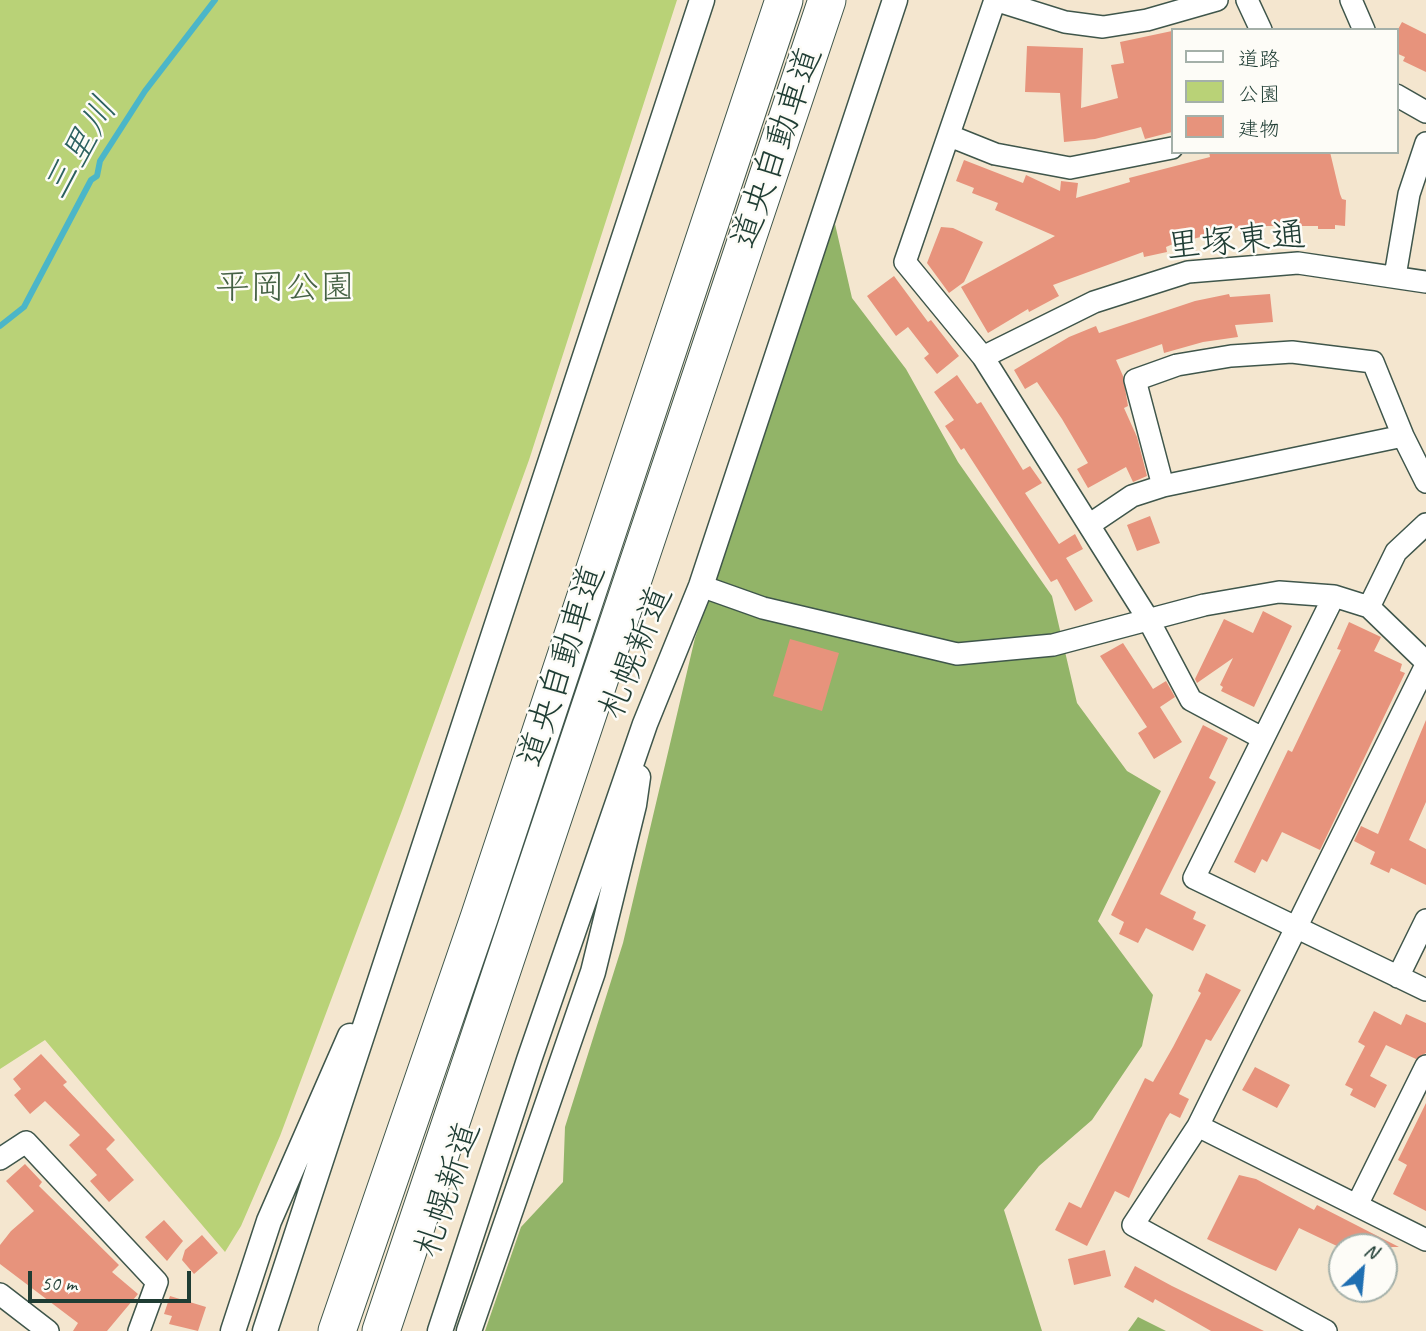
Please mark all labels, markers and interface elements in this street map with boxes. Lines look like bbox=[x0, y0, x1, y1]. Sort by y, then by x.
legend bbox=[1170, 28, 1398, 154]
street label: 道央自動車道 bbox=[724, 42, 832, 254]
text: 道路 bbox=[1238, 46, 1280, 72]
text: 公園 bbox=[1238, 81, 1280, 107]
water label: 三里川 bbox=[34, 90, 128, 208]
text: 建物 bbox=[1238, 116, 1280, 142]
street label: 里塚東通 bbox=[1164, 215, 1308, 269]
park label: 平岡公園 bbox=[215, 268, 355, 310]
street label: 道央自動車道 bbox=[511, 560, 615, 772]
street label: 札幌新道 bbox=[591, 580, 683, 726]
street label: 札幌新道 bbox=[407, 1117, 491, 1263]
north arrow bbox=[1328, 1233, 1398, 1303]
text: N bbox=[1361, 1238, 1382, 1264]
scale bar bbox=[32, 1258, 194, 1302]
text: 50 m bbox=[41, 1270, 77, 1296]

